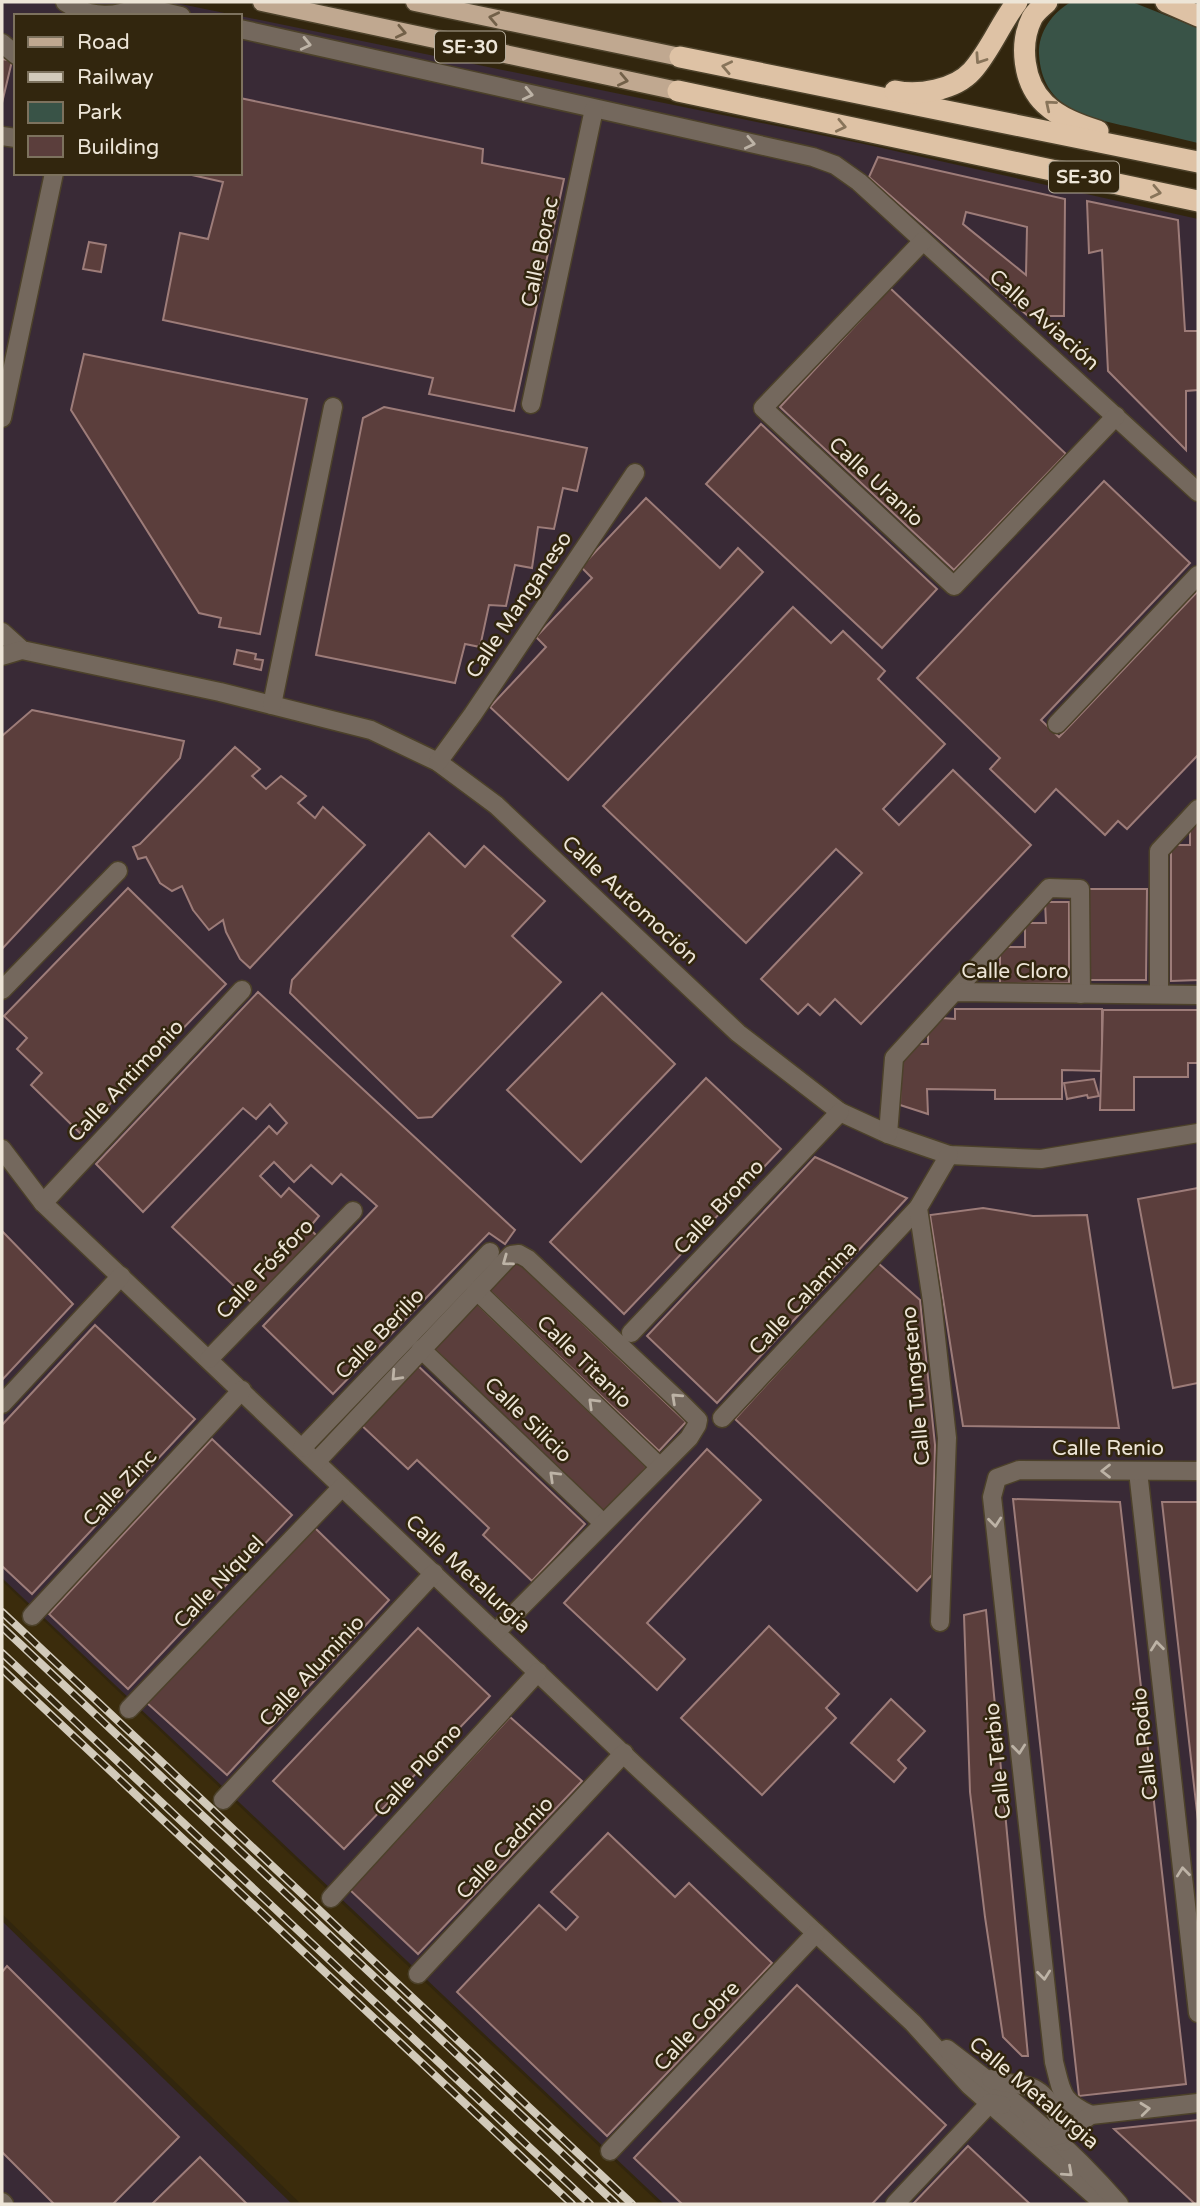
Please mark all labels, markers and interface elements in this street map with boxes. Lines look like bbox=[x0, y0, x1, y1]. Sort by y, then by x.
one-way arrow bbox=[488, 12, 500, 27]
legend bbox=[14, 14, 242, 175]
one-way arrow bbox=[395, 24, 407, 38]
text: Road bbox=[77, 30, 130, 55]
road number: SE-30 bbox=[435, 32, 505, 62]
one-way arrow bbox=[300, 36, 312, 50]
one-way arrow bbox=[976, 51, 988, 64]
one-way arrow bbox=[721, 60, 733, 75]
text: Railway bbox=[77, 65, 154, 90]
one-way arrow bbox=[617, 71, 629, 86]
one-way arrow bbox=[522, 85, 534, 100]
text: Park bbox=[77, 100, 122, 125]
one-way arrow bbox=[1045, 101, 1058, 113]
one-way arrow bbox=[835, 117, 847, 132]
text: Building bbox=[77, 135, 159, 160]
one-way arrow bbox=[744, 135, 756, 149]
road number: SE-30 bbox=[1049, 162, 1119, 192]
one-way arrow bbox=[1150, 184, 1162, 199]
street label: Calle Borac bbox=[516, 194, 564, 310]
street label: Calle Aviación bbox=[984, 264, 1104, 376]
street label: Calle Uranio bbox=[823, 432, 929, 532]
street label: Calle Manganeso bbox=[461, 527, 577, 683]
street label: Calle Automoción bbox=[557, 830, 703, 970]
street label: Calle Cloro bbox=[961, 959, 1069, 984]
street label: Calle Antimonio bbox=[63, 1015, 189, 1147]
street label: Calle Bromo bbox=[669, 1154, 769, 1260]
street label: Calle Fósforo bbox=[211, 1214, 319, 1324]
street label: Calle Calamina bbox=[744, 1236, 862, 1360]
one-way arrow bbox=[503, 1253, 515, 1265]
street label: Calle Berilio bbox=[330, 1283, 430, 1385]
street label: Calle Tungsteno bbox=[897, 1305, 935, 1467]
street label: Calle Titanio bbox=[531, 1310, 637, 1414]
one-way arrow bbox=[391, 1368, 404, 1381]
street label: Calle Silicio bbox=[479, 1372, 577, 1468]
one-way arrow bbox=[671, 1393, 684, 1406]
one-way arrow bbox=[588, 1398, 601, 1411]
street label: Calle Renio bbox=[1052, 1436, 1164, 1461]
street label: Calle Zinc bbox=[78, 1444, 162, 1532]
one-way arrow bbox=[1100, 1463, 1110, 1479]
one-way arrow bbox=[549, 1472, 562, 1485]
street label: Calle Metalurgia bbox=[400, 1510, 536, 1638]
one-way arrow bbox=[987, 1517, 1002, 1528]
street label: Calle Níquel bbox=[169, 1530, 269, 1634]
street label: Calle Aluminio bbox=[254, 1610, 370, 1732]
one-way arrow bbox=[1150, 1640, 1165, 1652]
street label: Calle Rodio bbox=[1127, 1686, 1163, 1802]
street label: Calle Terbio bbox=[979, 1702, 1017, 1820]
street label: Calle Plomo bbox=[369, 1718, 467, 1822]
one-way arrow bbox=[1012, 1743, 1027, 1754]
street label: Calle Cadmio bbox=[451, 1792, 559, 1904]
one-way arrow bbox=[1175, 1866, 1190, 1878]
one-way arrow bbox=[1037, 1969, 1052, 1981]
street label: Calle Cobre bbox=[649, 1976, 745, 2076]
street label: Calle Metalurgia bbox=[964, 2031, 1104, 2155]
one-way arrow bbox=[1139, 2102, 1150, 2117]
one-way arrow bbox=[1060, 2164, 1073, 2177]

